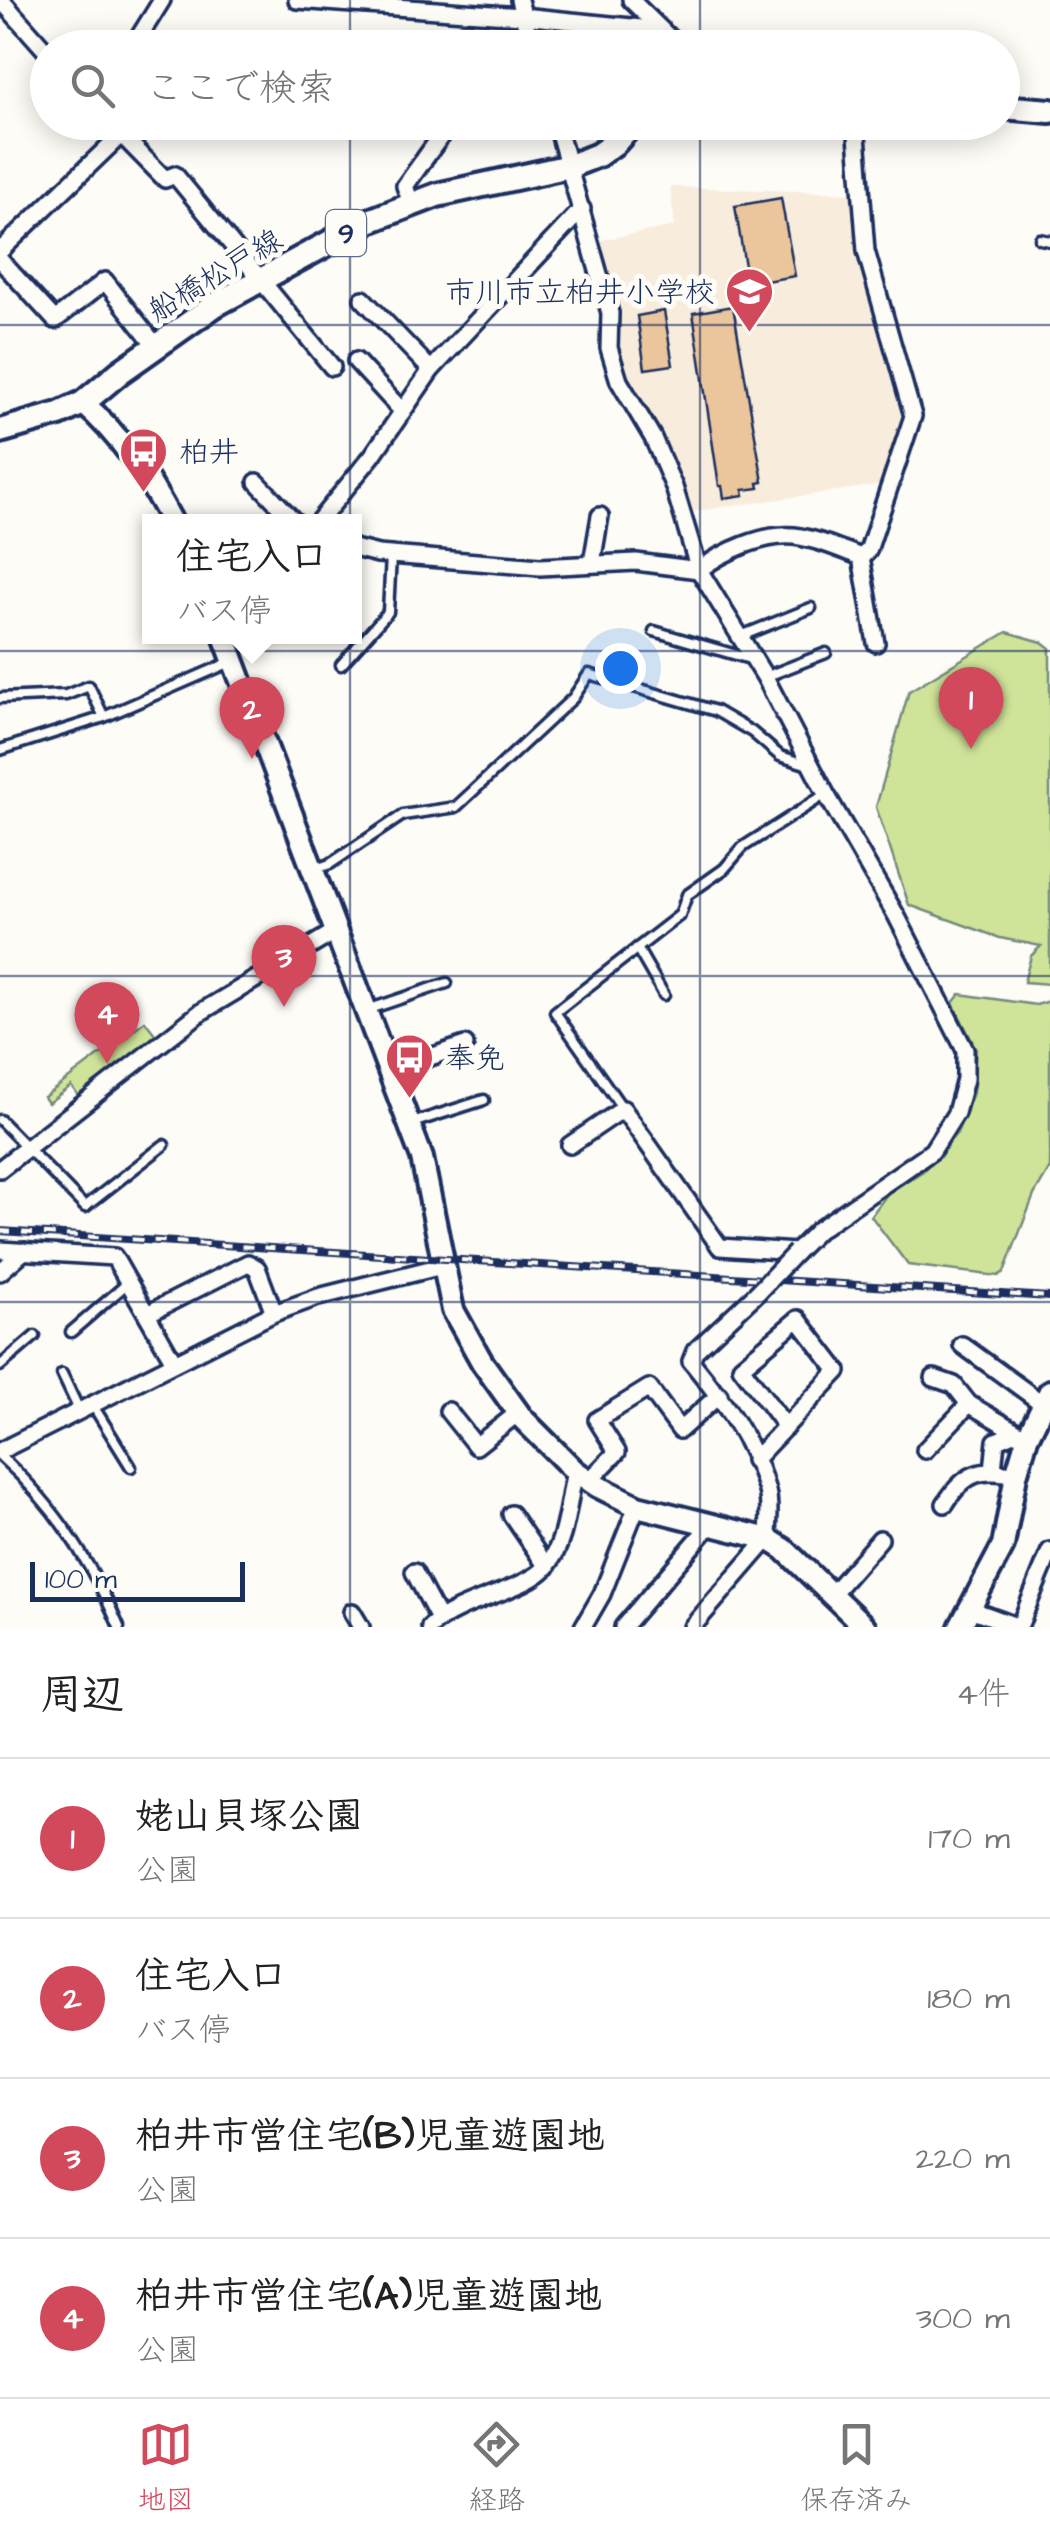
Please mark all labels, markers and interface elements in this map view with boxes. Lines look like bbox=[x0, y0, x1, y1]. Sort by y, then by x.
search box bbox=[30, 30, 1020, 140]
icon: search bbox=[65, 58, 120, 113]
text: ここで検索 bbox=[145, 63, 335, 115]
road number: 9 bbox=[326, 210, 366, 256]
street label: 船橋松戸線 bbox=[140, 219, 291, 332]
school or university icon: 市川市立柏井小学校 bbox=[724, 266, 776, 334]
place label: 市川市立柏井小学校 bbox=[445, 272, 715, 314]
bus stop icon: 柏井 bbox=[118, 426, 170, 494]
place label: 柏井 bbox=[179, 432, 239, 474]
popup bbox=[142, 514, 362, 644]
text: 住宅入口 bbox=[176, 532, 328, 584]
text: バス停 bbox=[176, 589, 272, 634]
your location bbox=[595, 643, 646, 694]
pin: 1 bbox=[938, 666, 1004, 749]
pin: 2 bbox=[220, 676, 284, 759]
pin: 3 bbox=[252, 924, 316, 1007]
pin: 4 bbox=[74, 982, 140, 1064]
bus stop icon: 奉免 bbox=[384, 1032, 436, 1100]
place label: 奉免 bbox=[445, 1038, 505, 1080]
scale bar bbox=[30, 1557, 245, 1602]
text: 100 m bbox=[45, 1560, 117, 1599]
text: 周辺 bbox=[40, 1667, 124, 1725]
text: 4件 bbox=[956, 1672, 1010, 1717]
text: 姥山貝塚公園 bbox=[135, 1791, 363, 1843]
text: 1 bbox=[70, 1816, 75, 1861]
text: 170 m bbox=[928, 1816, 1010, 1861]
text: 公園 bbox=[135, 1848, 199, 1893]
text: 住宅入口 bbox=[135, 1951, 287, 2003]
text: 2 bbox=[63, 1976, 82, 2021]
text: 180 m bbox=[927, 1976, 1010, 2021]
text: バス停 bbox=[135, 2008, 231, 2053]
text: 柏井市営住宅(B)児童遊園地 bbox=[135, 2111, 605, 2163]
text: 3 bbox=[64, 2136, 81, 2181]
text: 220 m bbox=[915, 2136, 1010, 2181]
text: 公園 bbox=[135, 2168, 199, 2213]
text: 柏井市営住宅(A)児童遊園地 bbox=[135, 2271, 602, 2323]
text: 4 bbox=[62, 2296, 83, 2341]
text: 300 m bbox=[916, 2296, 1010, 2341]
text: 公園 bbox=[135, 2328, 199, 2373]
tab: 地図 bbox=[138, 2417, 194, 2520]
tab: 経路 bbox=[469, 2417, 525, 2520]
tab: 保存済み bbox=[800, 2417, 912, 2520]

